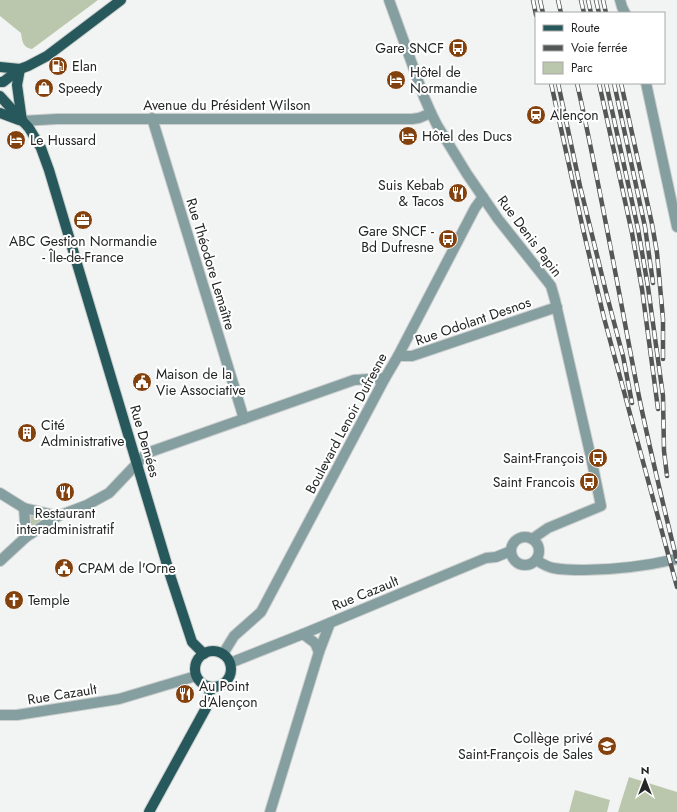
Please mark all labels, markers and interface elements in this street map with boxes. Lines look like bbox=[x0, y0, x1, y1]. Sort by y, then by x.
legend bbox=[535, 12, 665, 84]
text: Route bbox=[571, 19, 600, 37]
bus stop icon: Gare SNCF bbox=[447, 37, 469, 59]
place label: Gare SNCF bbox=[375, 38, 444, 58]
text: Voie ferrée bbox=[571, 39, 627, 57]
fuel station icon: Elan bbox=[47, 55, 69, 77]
place label: Elan bbox=[72, 56, 97, 76]
text: Parc bbox=[571, 59, 593, 77]
place label: Hôtel de Normandie bbox=[410, 62, 477, 98]
hotel icon: Hôtel de Normandie bbox=[385, 69, 407, 91]
shop icon: Speedy bbox=[33, 77, 55, 99]
place label: Speedy bbox=[58, 78, 103, 98]
street label: Avenue du Président Wilson bbox=[143, 95, 311, 115]
station icon: Alençon bbox=[525, 104, 547, 126]
place label: Alençon bbox=[550, 105, 599, 125]
hotel icon: Hôtel des Ducs bbox=[397, 125, 419, 147]
place label: Hôtel des Ducs bbox=[422, 126, 512, 146]
hotel icon: Le Hussard bbox=[5, 129, 27, 151]
place label: Le Hussard bbox=[30, 130, 96, 150]
place label: Suis Kebab & Tacos bbox=[378, 175, 444, 211]
restaurant icon: Suis Kebab & Tacos bbox=[447, 182, 469, 204]
street label: Rue Denis Papin bbox=[493, 191, 567, 281]
street label: Rue Théodore Lemaître bbox=[181, 196, 241, 332]
office icon: ABC Gestion Normandie - Île-de-France bbox=[72, 209, 94, 231]
place label: Gare SNCF - Bd Dufresne bbox=[358, 221, 434, 257]
bus stop icon: Gare SNCF - Bd Dufresne bbox=[437, 228, 459, 250]
place label: ABC Gestion Normandie - Île-de-France bbox=[9, 231, 157, 267]
street label: Rue Odolant Desnos bbox=[412, 292, 534, 350]
street label: Boulevard Lenoir Dufresne bbox=[300, 349, 392, 497]
place label: Maison de la Vie Associative bbox=[156, 364, 246, 400]
public building icon: Maison de la Vie Associative bbox=[131, 371, 153, 393]
street label: Rue Demées bbox=[125, 403, 165, 480]
place label: Cité Administrative bbox=[41, 415, 124, 451]
building icon: Cité Administrative bbox=[16, 422, 38, 444]
bus stop icon: Saint-François bbox=[587, 447, 609, 469]
place label: Saint-François bbox=[503, 448, 584, 468]
bus stop icon: Saint Francois bbox=[578, 471, 600, 493]
place label: Saint Francois bbox=[493, 472, 575, 492]
restaurant icon: Restaurant interadministratif bbox=[54, 481, 76, 503]
place label: Restaurant interadministratif bbox=[16, 503, 115, 539]
public building icon: CPAM de l'Orne bbox=[53, 557, 75, 579]
place label: CPAM de l'Orne bbox=[78, 558, 176, 578]
street label: Rue Cazault bbox=[329, 570, 402, 615]
church icon: Temple bbox=[3, 589, 25, 611]
place label: Temple bbox=[28, 590, 70, 610]
place label: Au Point d'Alençon bbox=[199, 676, 258, 712]
street label: Rue Cazault bbox=[26, 679, 99, 709]
restaurant icon: Au Point d'Alençon bbox=[174, 683, 196, 705]
place label: Collège privé Saint-François de Sales bbox=[458, 728, 593, 764]
school or university icon: Collège privé Saint-François de Sales bbox=[596, 735, 618, 757]
north arrow bbox=[625, 760, 665, 800]
text: N bbox=[641, 762, 649, 778]

